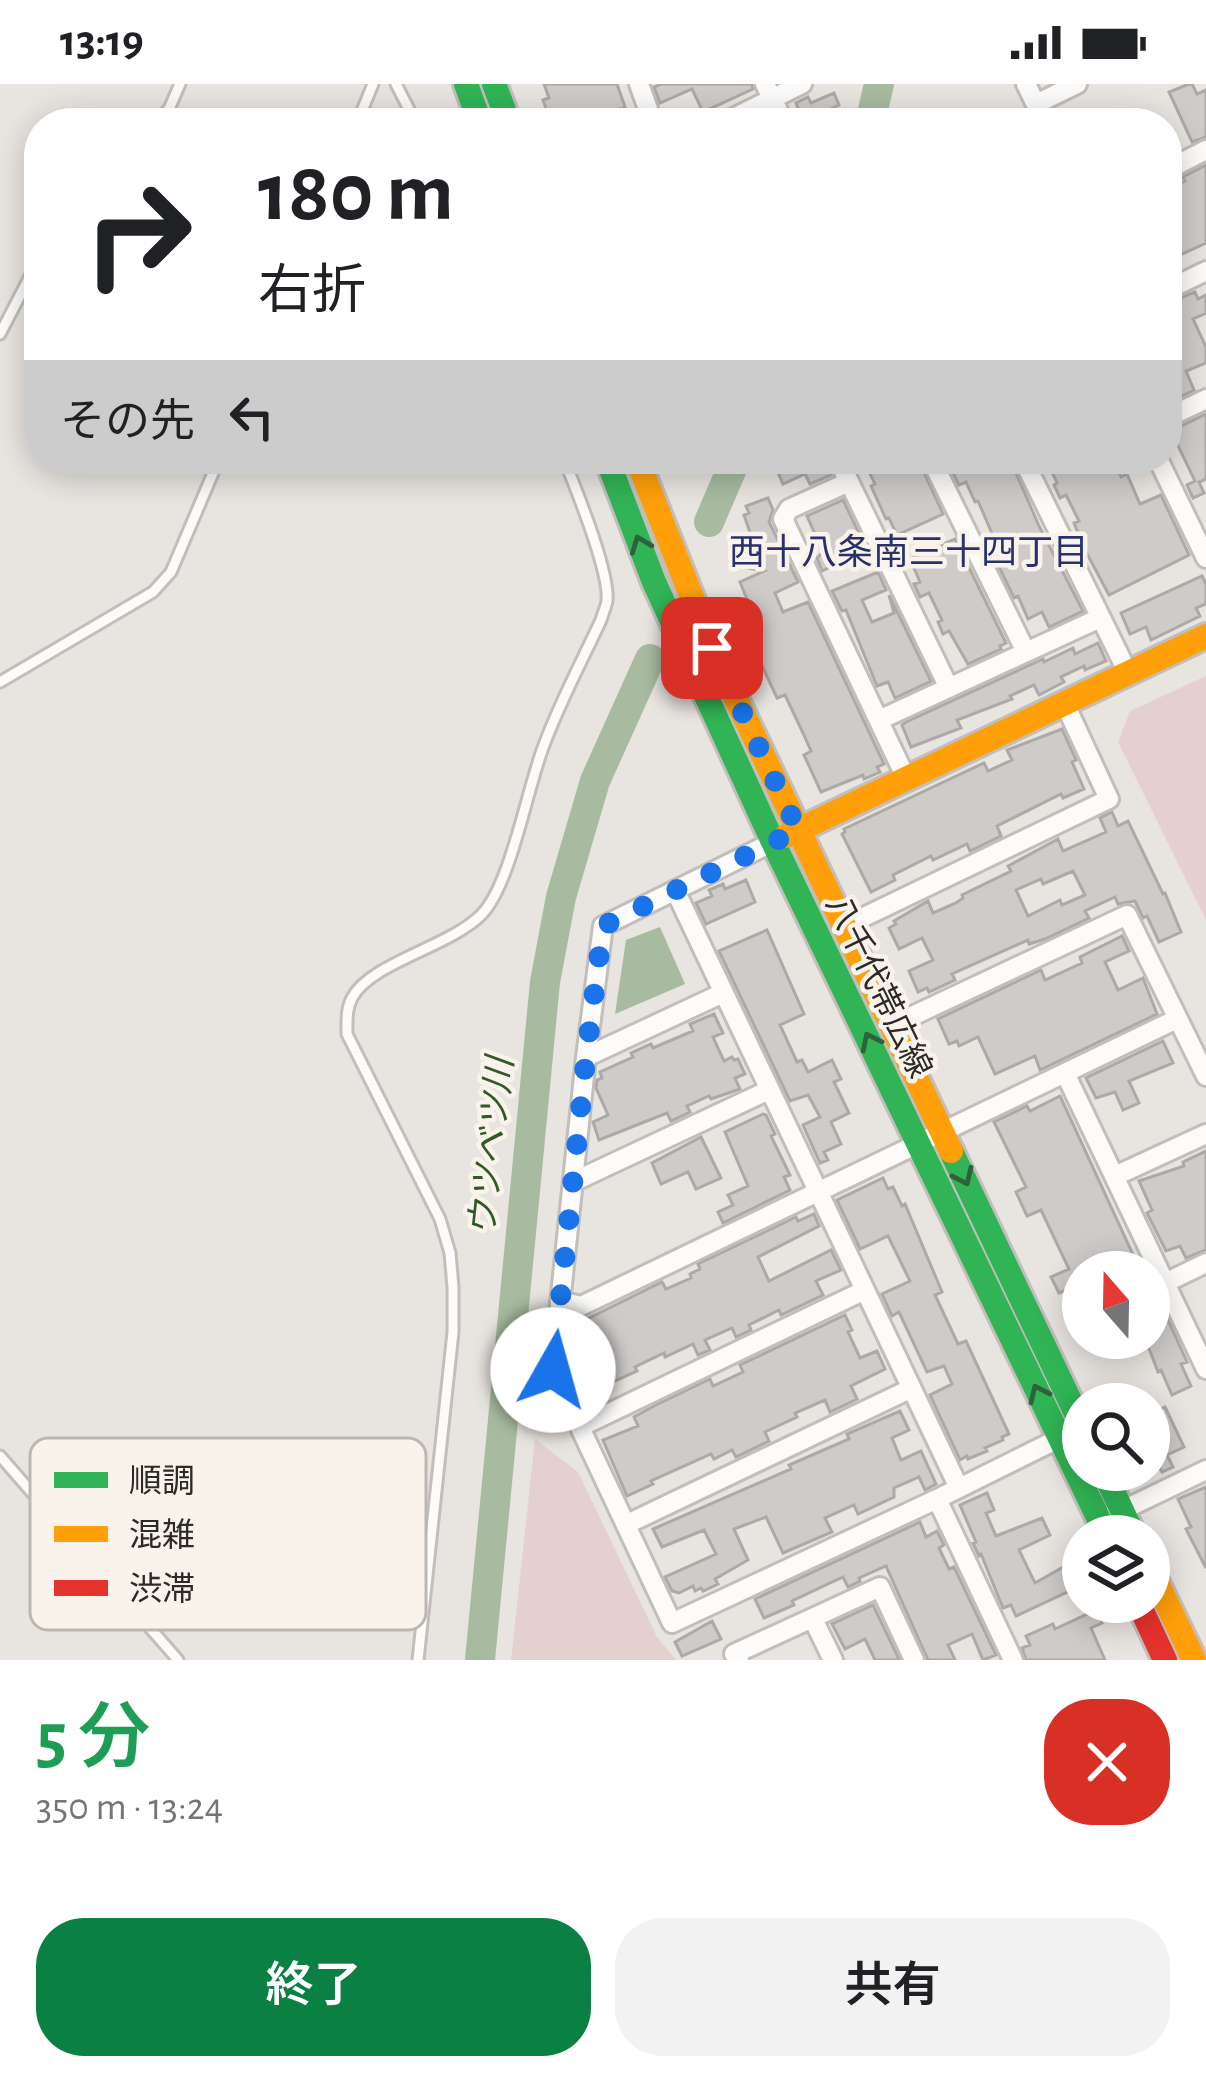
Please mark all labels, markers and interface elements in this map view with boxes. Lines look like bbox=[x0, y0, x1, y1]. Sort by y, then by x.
text: 13:19 bbox=[60, 19, 144, 64]
text: 180 m bbox=[258, 152, 454, 236]
icon: right bbox=[60, 156, 216, 312]
text: 右折 bbox=[258, 265, 366, 319]
icon: left bbox=[219, 384, 285, 450]
text: その先 bbox=[60, 400, 195, 445]
district label: 西十八条南三十四丁目 bbox=[729, 533, 1089, 571]
one-way arrow bbox=[629, 535, 654, 556]
pin bbox=[661, 597, 763, 699]
icon: arrive bbox=[679, 615, 745, 681]
street label: 八千代帯広線 bbox=[820, 890, 938, 1083]
one-way arrow bbox=[860, 1032, 884, 1053]
water label: ウツベツ川 bbox=[465, 1052, 520, 1239]
one-way arrow bbox=[950, 1165, 973, 1186]
north arrow bbox=[1062, 1251, 1170, 1359]
map controls bbox=[1062, 1251, 1170, 1623]
position arrow bbox=[490, 1307, 616, 1433]
button: search bbox=[1062, 1383, 1170, 1491]
one-way arrow bbox=[1029, 1384, 1052, 1405]
legend bbox=[30, 1438, 426, 1630]
text: 順調 bbox=[129, 1465, 195, 1499]
button: layers bbox=[1062, 1515, 1170, 1623]
text: 混雑 bbox=[129, 1518, 195, 1553]
text: 渋滞 bbox=[129, 1572, 195, 1607]
button: close bbox=[1044, 1699, 1170, 1825]
text: 5 分 bbox=[36, 1703, 150, 1775]
text: 350 m · 13:24 bbox=[36, 1788, 223, 1827]
button: 終了 bbox=[36, 1918, 591, 2056]
button: 共有 bbox=[615, 1918, 1170, 2056]

